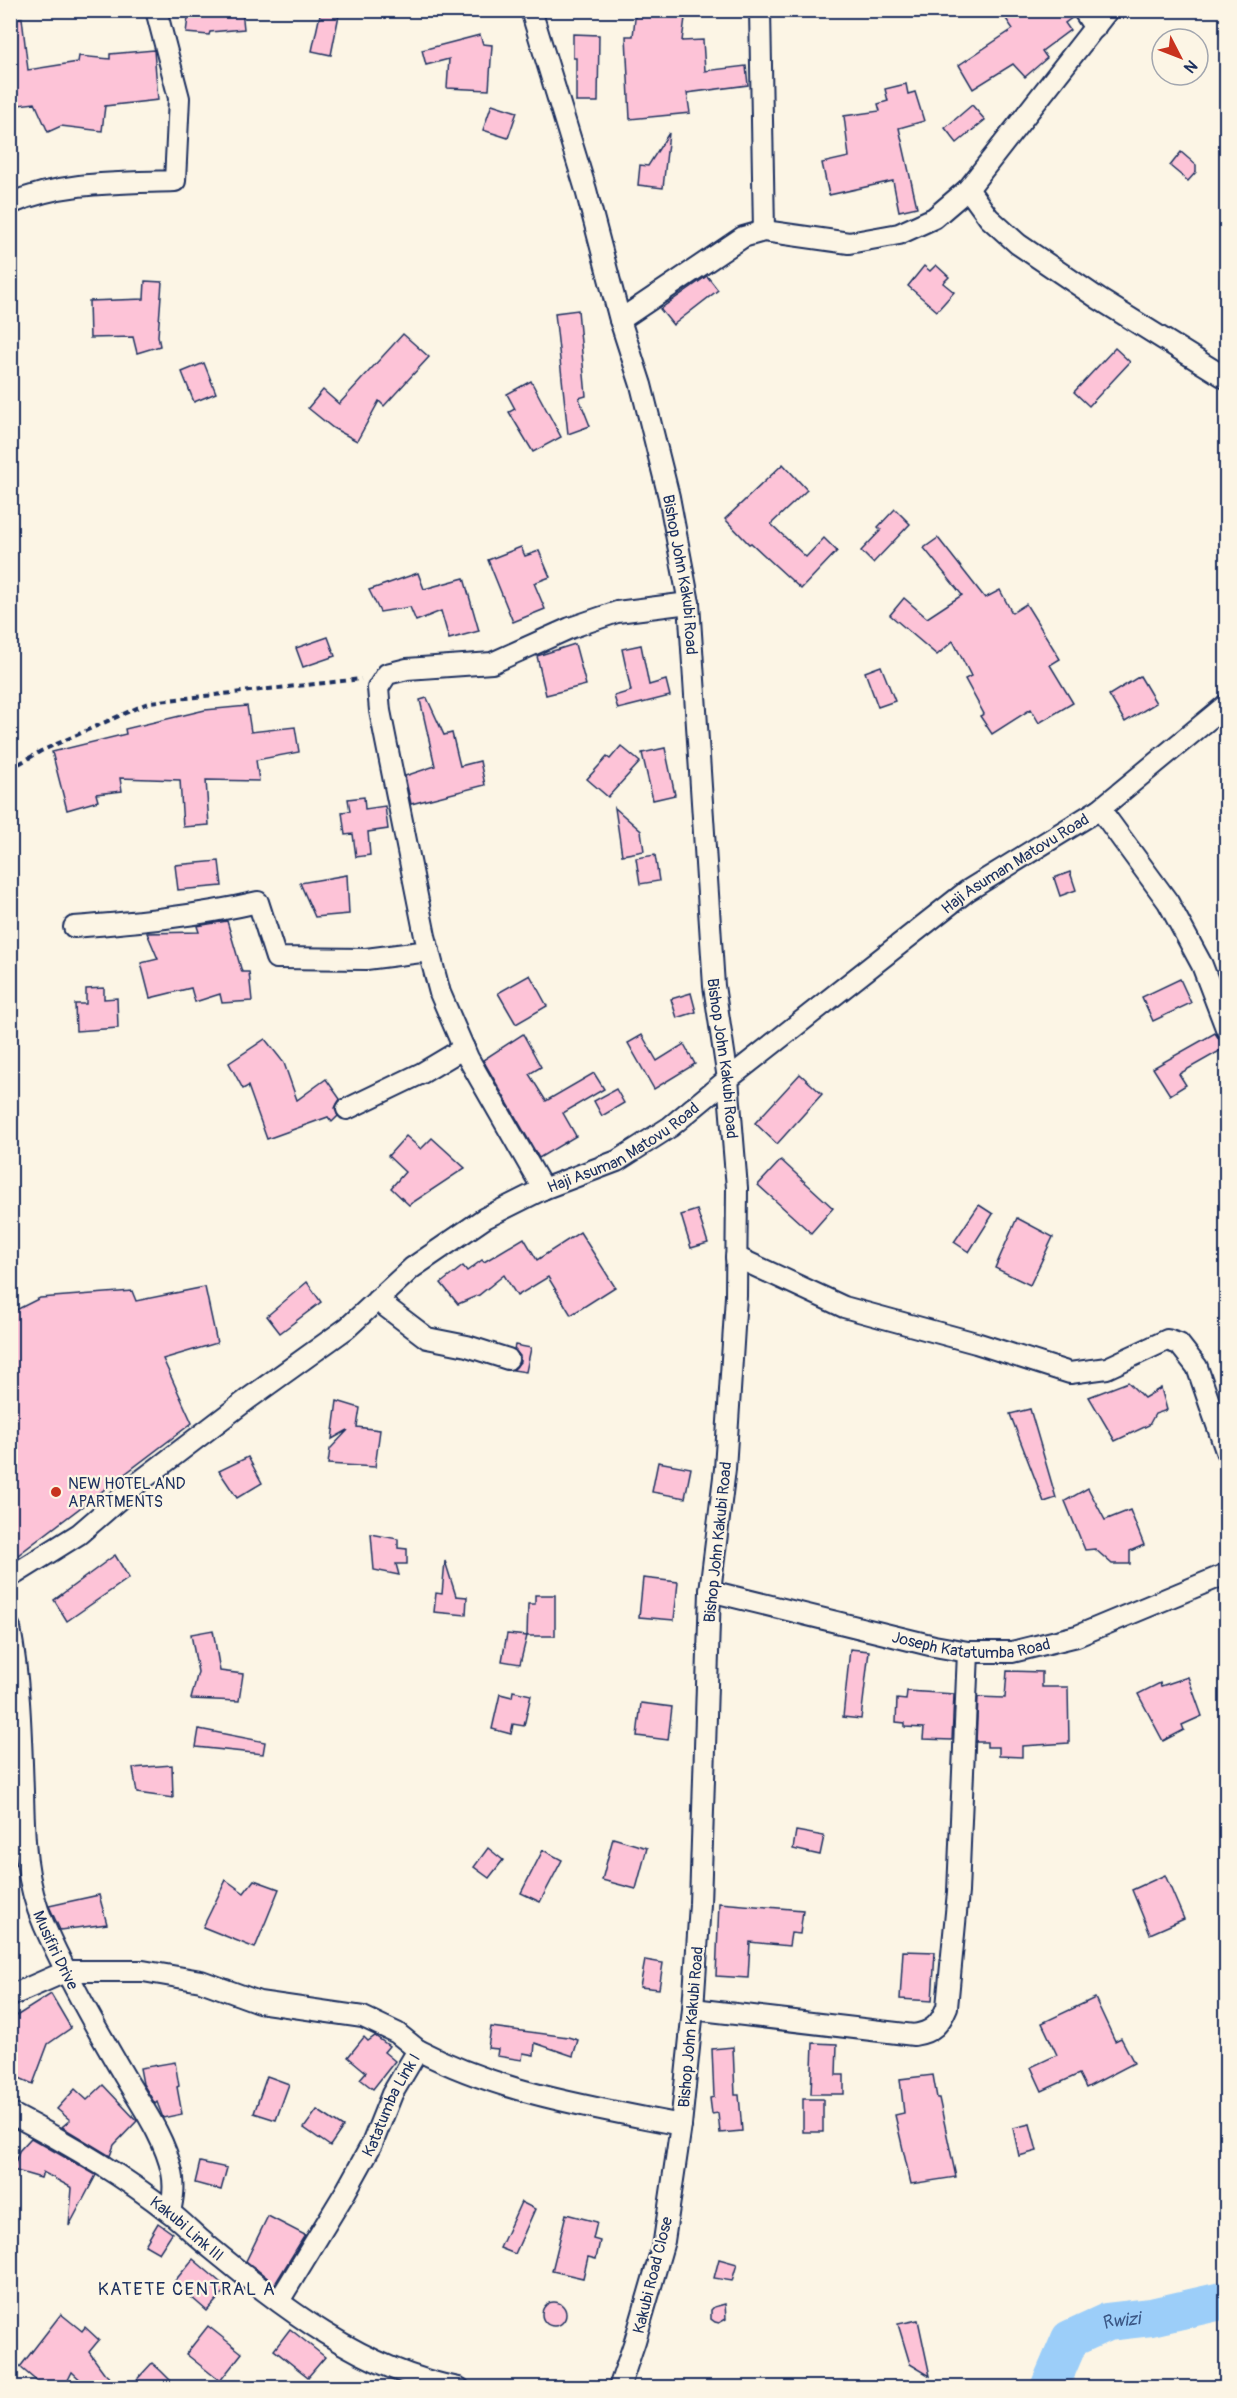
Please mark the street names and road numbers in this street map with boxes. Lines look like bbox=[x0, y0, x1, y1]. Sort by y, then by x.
street label: Bishop John Kakubi Road bbox=[658, 493, 701, 655]
street label: Haji Asuman Matovu Road bbox=[937, 809, 1093, 919]
street label: Bishop John Kakubi Road bbox=[703, 977, 742, 1140]
street label: Haji Asuman Matovu Road bbox=[544, 1098, 704, 1198]
street label: Bishop John Kakubi Road bbox=[700, 1461, 736, 1624]
street label: Joseph Katatumba Road bbox=[890, 1627, 1052, 1663]
street label: Musifiri Drive bbox=[28, 1908, 83, 1993]
street label: Bishop John Kakubi Road bbox=[674, 1946, 708, 2109]
street label: Katatumba Link I bbox=[358, 2050, 425, 2161]
street label: Kakubi Link III bbox=[146, 2192, 228, 2266]
street label: Kakubi Road Close bbox=[629, 2215, 677, 2336]

